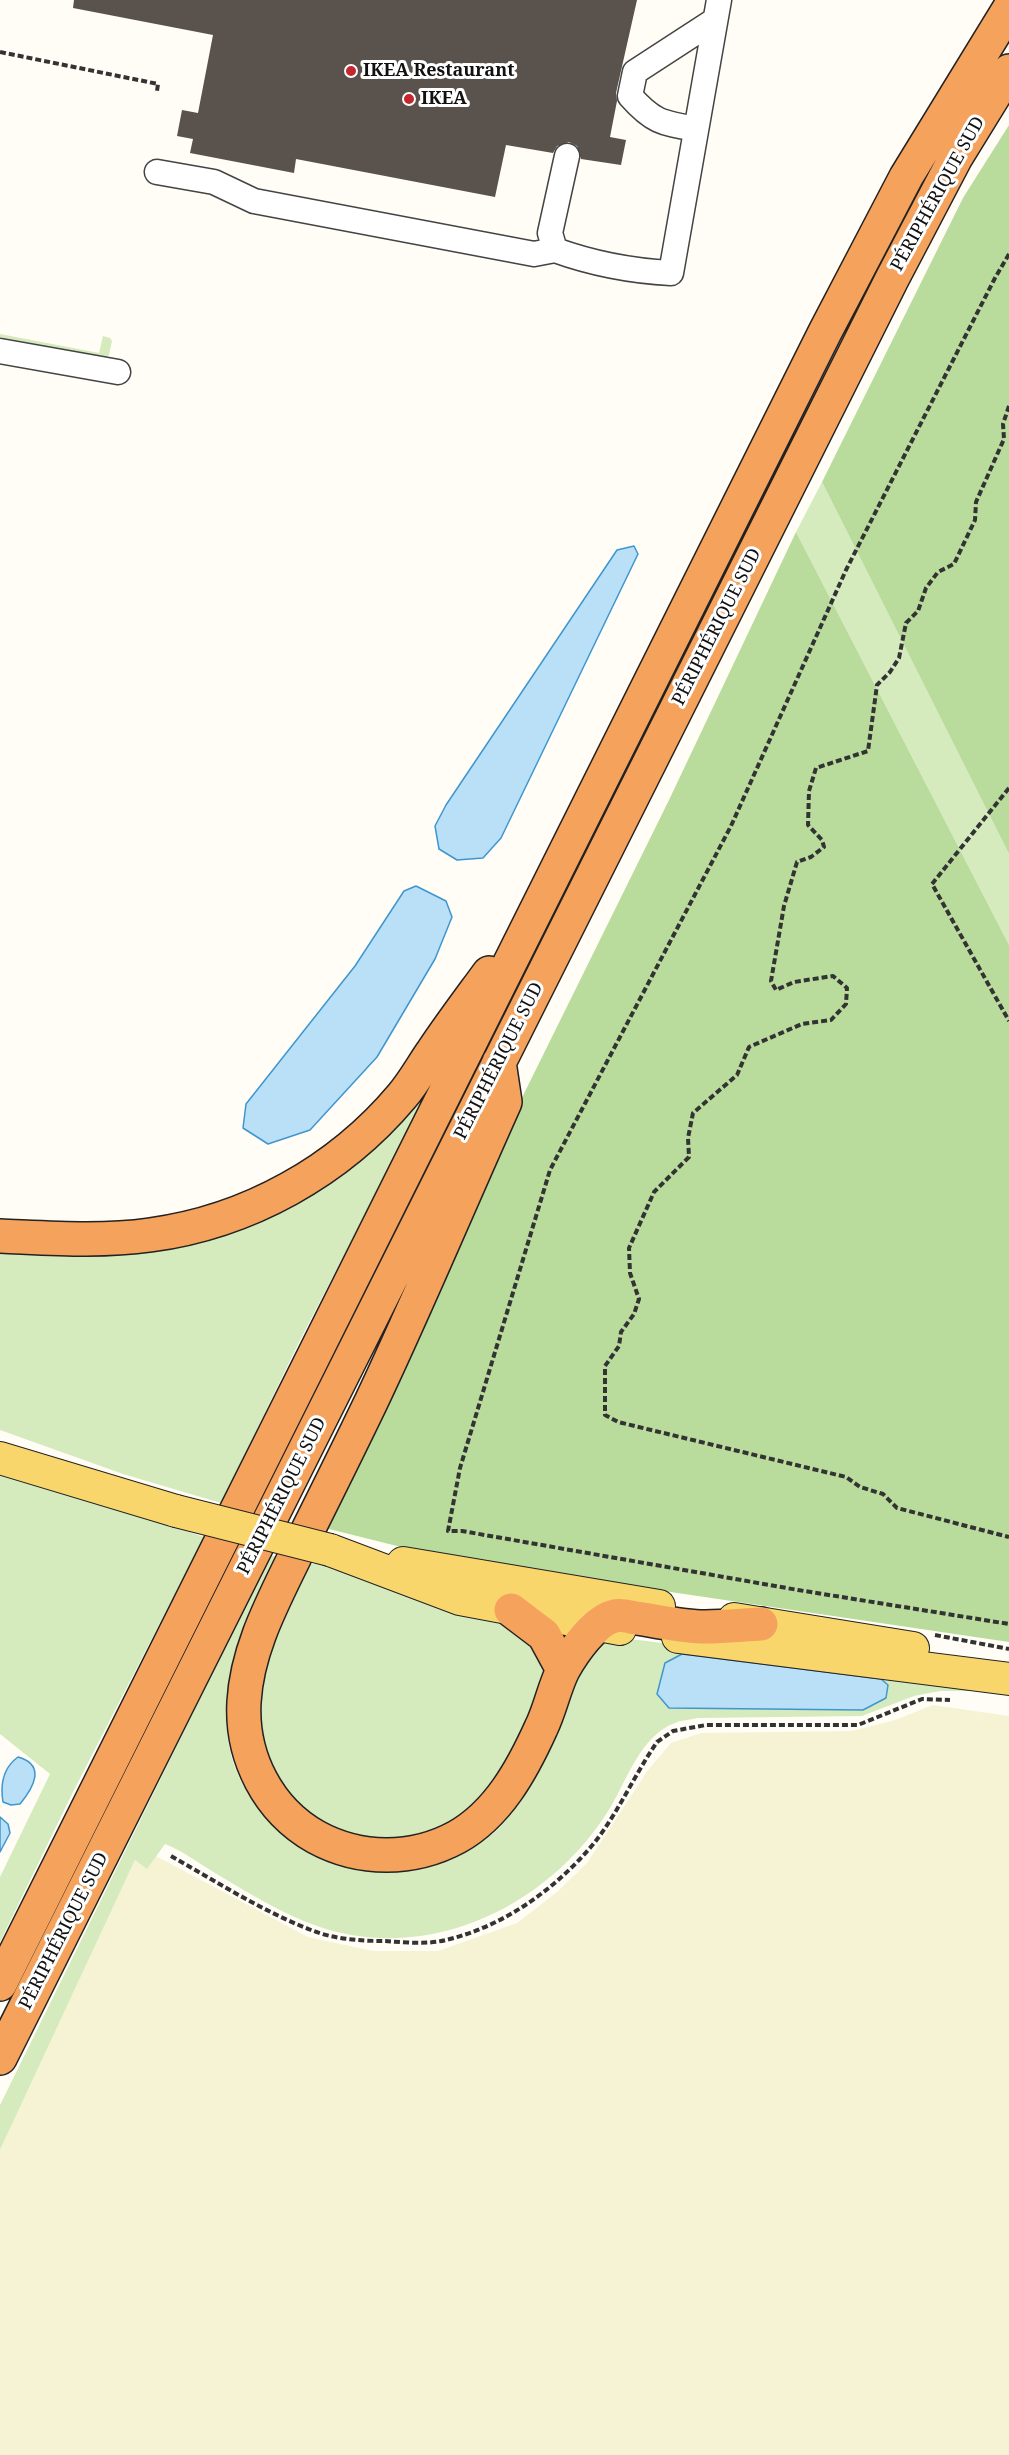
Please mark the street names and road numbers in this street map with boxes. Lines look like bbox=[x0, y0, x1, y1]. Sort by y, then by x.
street label: PÉRIPHÉRIQUE SUD bbox=[887, 113, 989, 275]
street label: PÉRIPHÉRIQUE SUD bbox=[668, 545, 766, 709]
street label: PÉRIPHÉRIQUE SUD bbox=[450, 979, 548, 1143]
street label: PÉRIPHÉRIQUE SUD bbox=[233, 1414, 331, 1578]
street label: PÉRIPHÉRIQUE SUD bbox=[15, 1849, 113, 2013]

